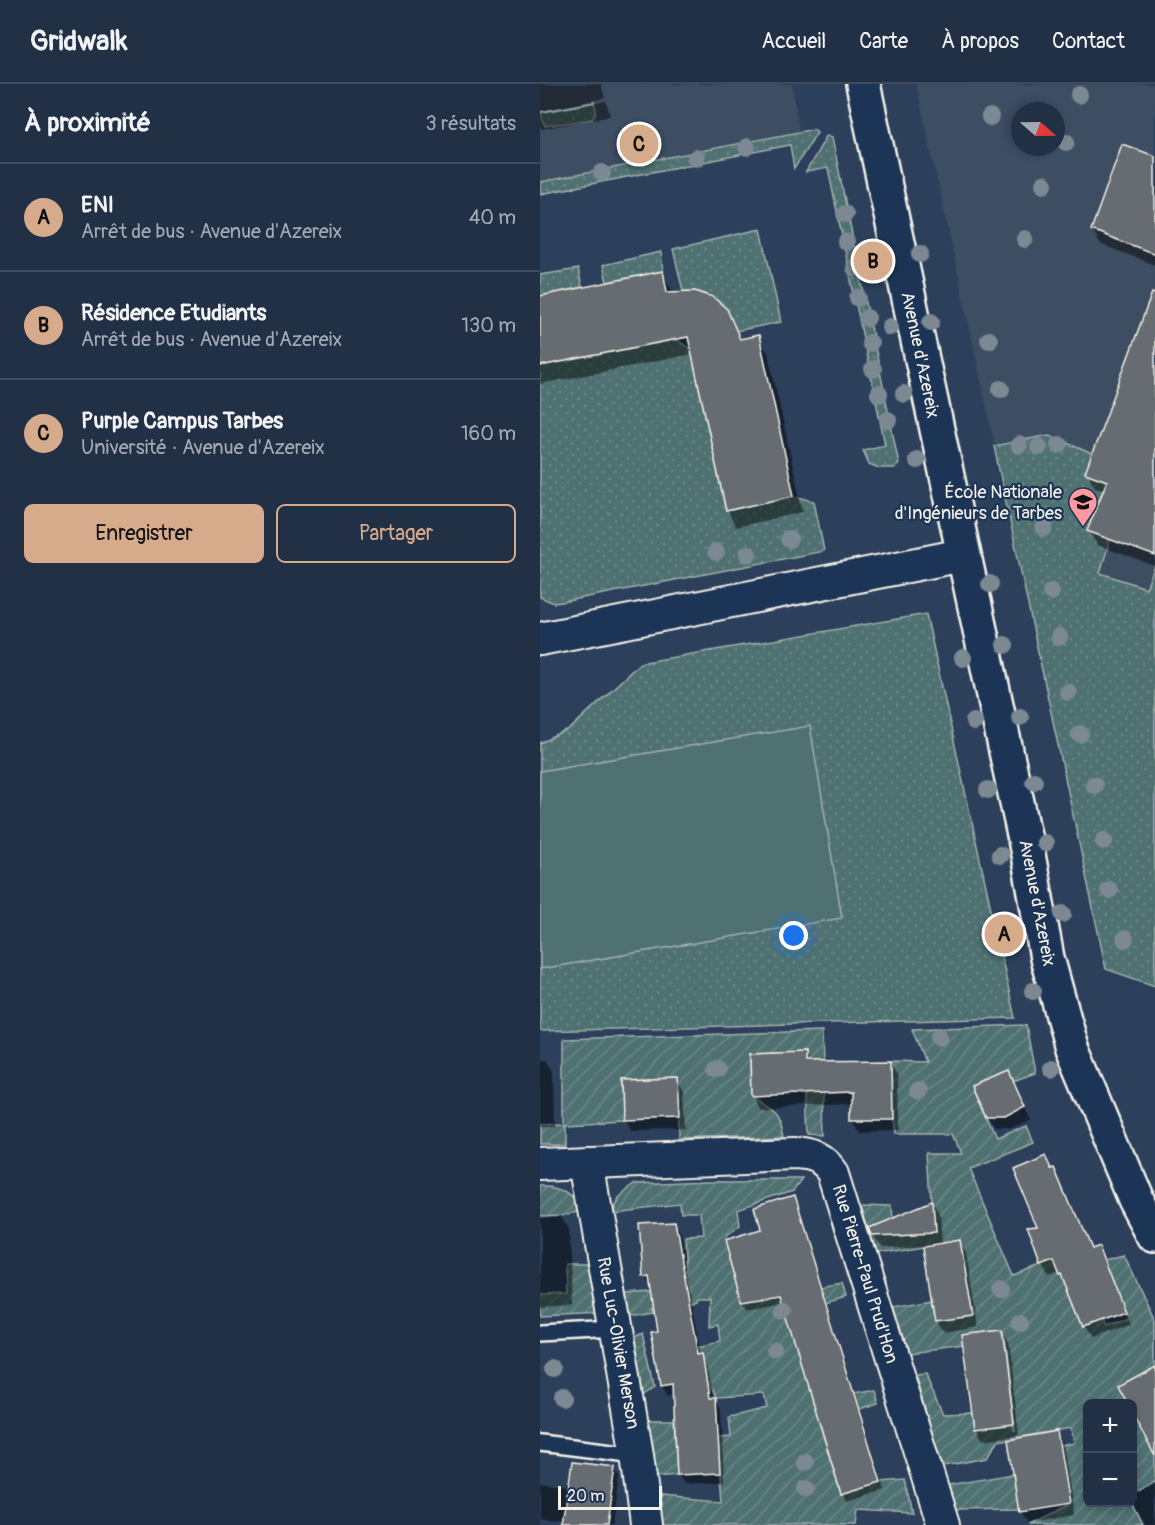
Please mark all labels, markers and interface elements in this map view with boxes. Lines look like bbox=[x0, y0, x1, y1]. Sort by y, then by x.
text: Gridwalk bbox=[30, 24, 128, 59]
text: Accueil bbox=[762, 28, 826, 55]
text: Carte bbox=[859, 28, 908, 55]
text: À propos bbox=[941, 28, 1019, 55]
text: Contact bbox=[1052, 28, 1125, 55]
north arrow bbox=[1011, 102, 1065, 156]
text: À proximité bbox=[24, 107, 151, 139]
text: 3 résultats bbox=[426, 111, 516, 136]
pin: C bbox=[620, 122, 658, 166]
text: ENI bbox=[81, 191, 114, 219]
text: A bbox=[37, 205, 50, 230]
text: 40 m bbox=[469, 205, 516, 230]
text: Arrêt de bus · Avenue d'Azereix bbox=[81, 219, 342, 244]
pin: B bbox=[854, 238, 892, 284]
street label: Avenue d'Azereix bbox=[895, 290, 945, 420]
text: Résidence Etudiants bbox=[81, 299, 266, 327]
text: B bbox=[38, 313, 49, 338]
text: 130 m bbox=[461, 313, 516, 338]
text: Arrêt de bus · Avenue d'Azereix bbox=[81, 327, 342, 352]
text: Purple Campus Tarbes bbox=[81, 407, 283, 435]
text: C bbox=[37, 421, 50, 446]
text: 160 m bbox=[461, 421, 516, 446]
text: Université · Avenue d'Azereix bbox=[81, 435, 325, 460]
place label: École Nationale d'Ingénieurs de Tarbes bbox=[895, 481, 1062, 525]
school or university icon: École Nationale d'Ingénieurs de Tarbes bbox=[1067, 486, 1099, 528]
button: Enregistrer bbox=[24, 504, 264, 563]
button: Partager bbox=[276, 504, 516, 563]
street label: Avenue d'Azereix bbox=[1013, 838, 1061, 968]
pin: A bbox=[984, 912, 1024, 956]
your location bbox=[779, 921, 808, 950]
street label: Rue Pierre-Paul Prud'Hon bbox=[827, 1182, 903, 1366]
street label: Rue Luc-Olivier Merson bbox=[592, 1255, 644, 1431]
map controls bbox=[1083, 1399, 1137, 1507]
button: + bbox=[1083, 1399, 1137, 1453]
button: − bbox=[1083, 1453, 1137, 1507]
scale bar bbox=[558, 1483, 662, 1510]
text: 20 m bbox=[567, 1486, 605, 1506]

